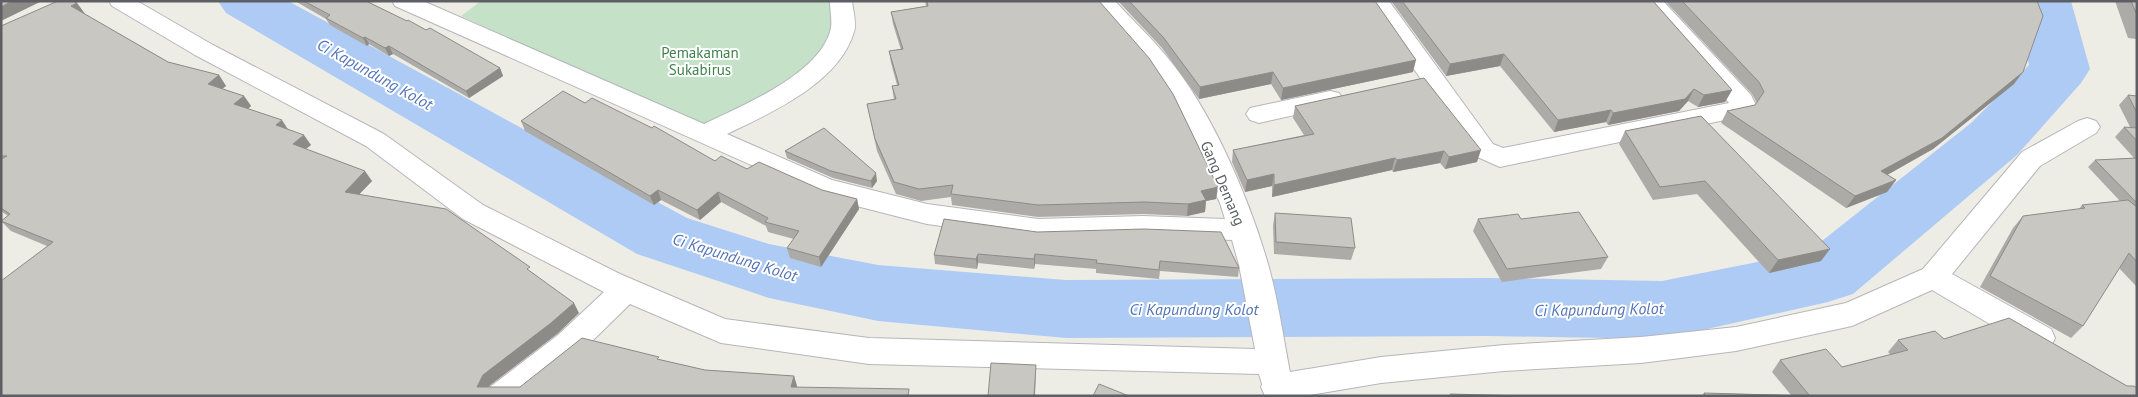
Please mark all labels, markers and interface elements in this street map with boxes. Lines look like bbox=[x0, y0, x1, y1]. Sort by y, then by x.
water label: Ci Kapundung Kolot bbox=[314, 34, 437, 115]
park label: Pemakaman Sukabirus bbox=[661, 43, 739, 79]
street label: Gang Demang bbox=[1197, 138, 1249, 228]
water label: Ci Kapundung Kolot bbox=[670, 229, 801, 286]
water label: Ci Kapundung Kolot bbox=[1534, 298, 1665, 320]
water label: Ci Kapundung Kolot bbox=[1129, 299, 1260, 319]

